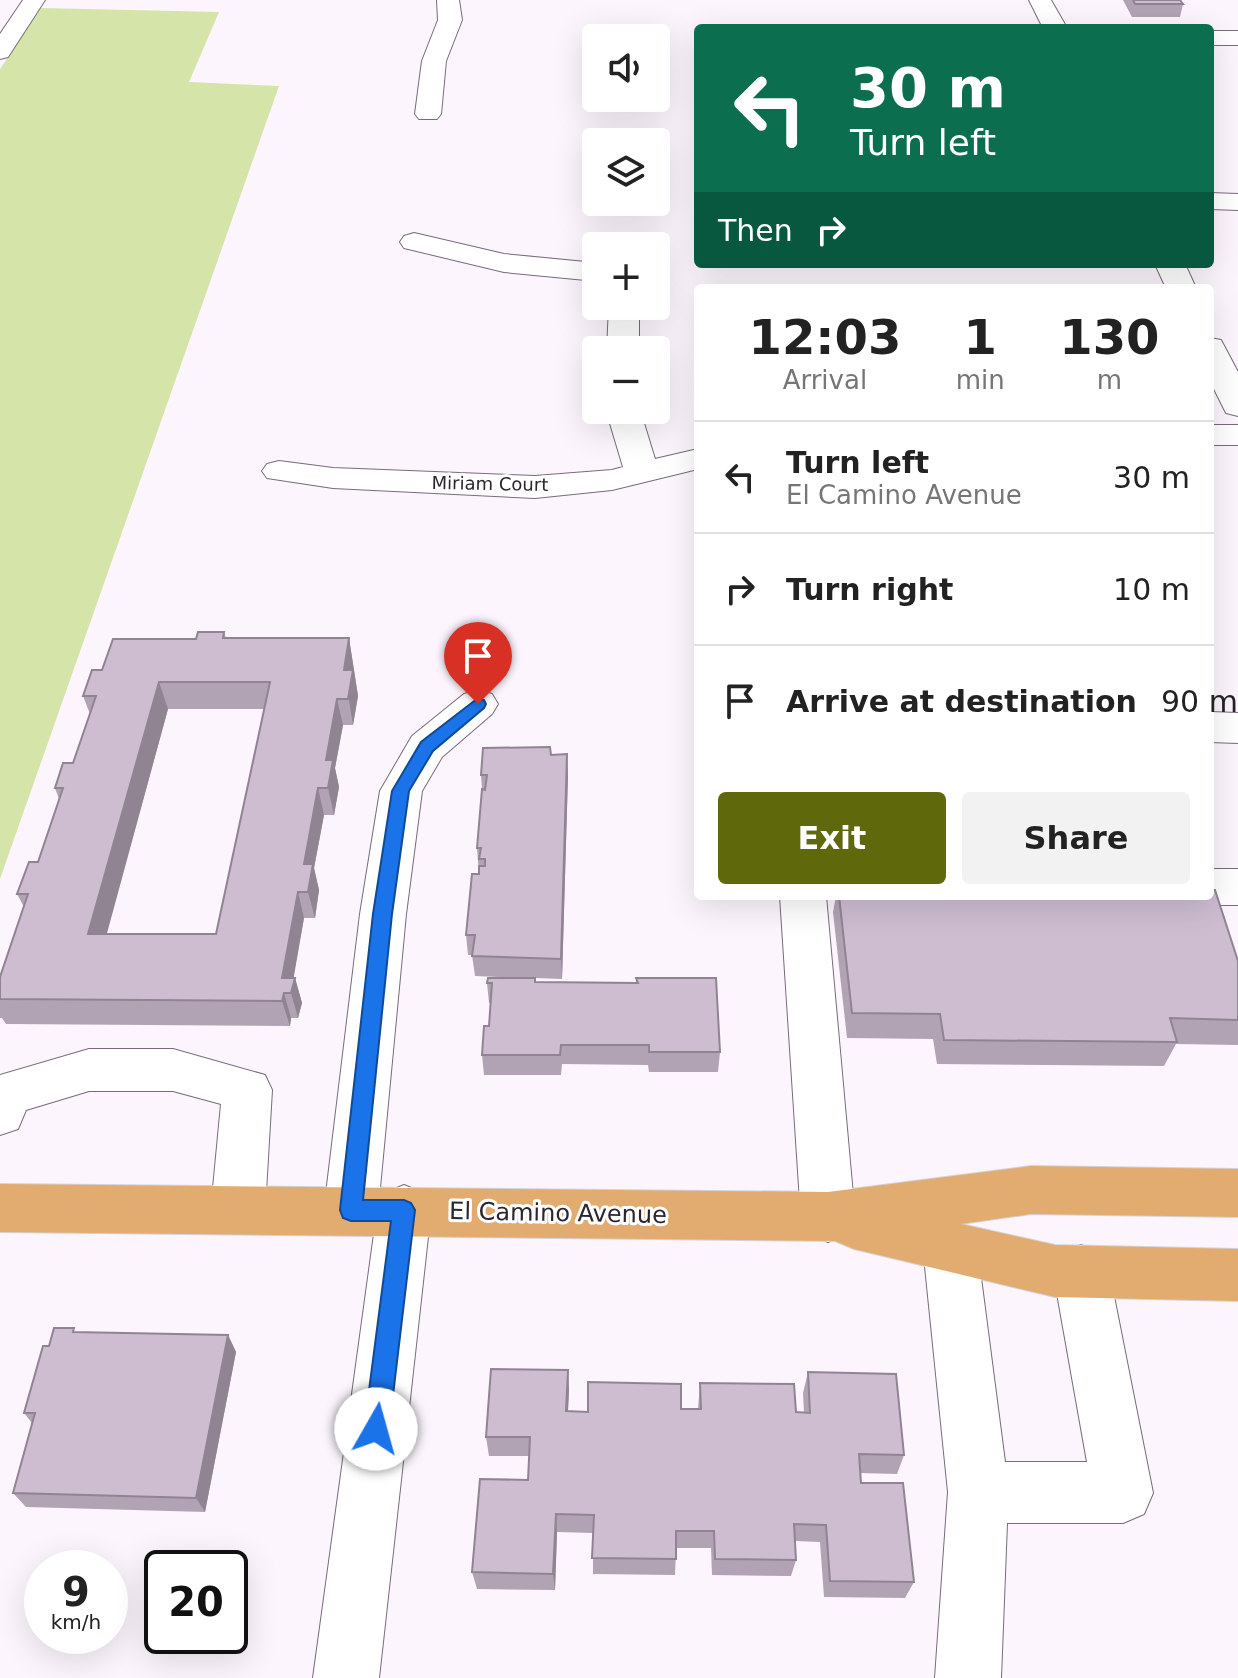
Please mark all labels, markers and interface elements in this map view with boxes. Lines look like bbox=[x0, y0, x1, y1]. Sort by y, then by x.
map controls bbox=[582, 24, 670, 424]
button: sound bbox=[582, 24, 670, 112]
text: 30 m bbox=[850, 55, 1006, 120]
icon: left bbox=[718, 56, 822, 160]
text: Turn left bbox=[850, 122, 996, 163]
button: layers bbox=[582, 128, 670, 216]
icon: right bbox=[809, 208, 853, 252]
text: Then bbox=[718, 213, 793, 248]
button: + bbox=[582, 232, 670, 320]
text: 12:03 bbox=[748, 309, 901, 365]
text: 1 bbox=[964, 309, 997, 365]
text: 130 bbox=[1059, 309, 1159, 365]
button: − bbox=[582, 336, 670, 424]
text: Arrival bbox=[783, 365, 867, 395]
text: min bbox=[956, 365, 1005, 395]
text: m bbox=[1097, 365, 1122, 395]
text: Turn left bbox=[786, 445, 929, 480]
icon: left bbox=[718, 455, 762, 499]
text: 30 m bbox=[1113, 460, 1190, 495]
street label: Miriam Court bbox=[431, 472, 549, 495]
text: El Camino Avenue bbox=[786, 480, 1022, 510]
icon: right bbox=[718, 567, 762, 611]
text: Turn right bbox=[786, 572, 953, 607]
text: 10 m bbox=[1113, 572, 1190, 607]
pin bbox=[444, 622, 512, 704]
icon: arrive bbox=[456, 634, 500, 678]
icon: arrive bbox=[718, 679, 762, 723]
text: Arrive at destination bbox=[786, 684, 1137, 719]
text: 90 m bbox=[1161, 684, 1238, 719]
button: Exit bbox=[718, 792, 946, 884]
button: Share bbox=[962, 792, 1190, 884]
street label: El Camino Avenue bbox=[449, 1197, 667, 1229]
position arrow bbox=[334, 1387, 418, 1471]
speed limit sign: 20 bbox=[144, 1550, 248, 1654]
text: 9 bbox=[62, 1569, 90, 1615]
text: km/h bbox=[51, 1610, 101, 1634]

